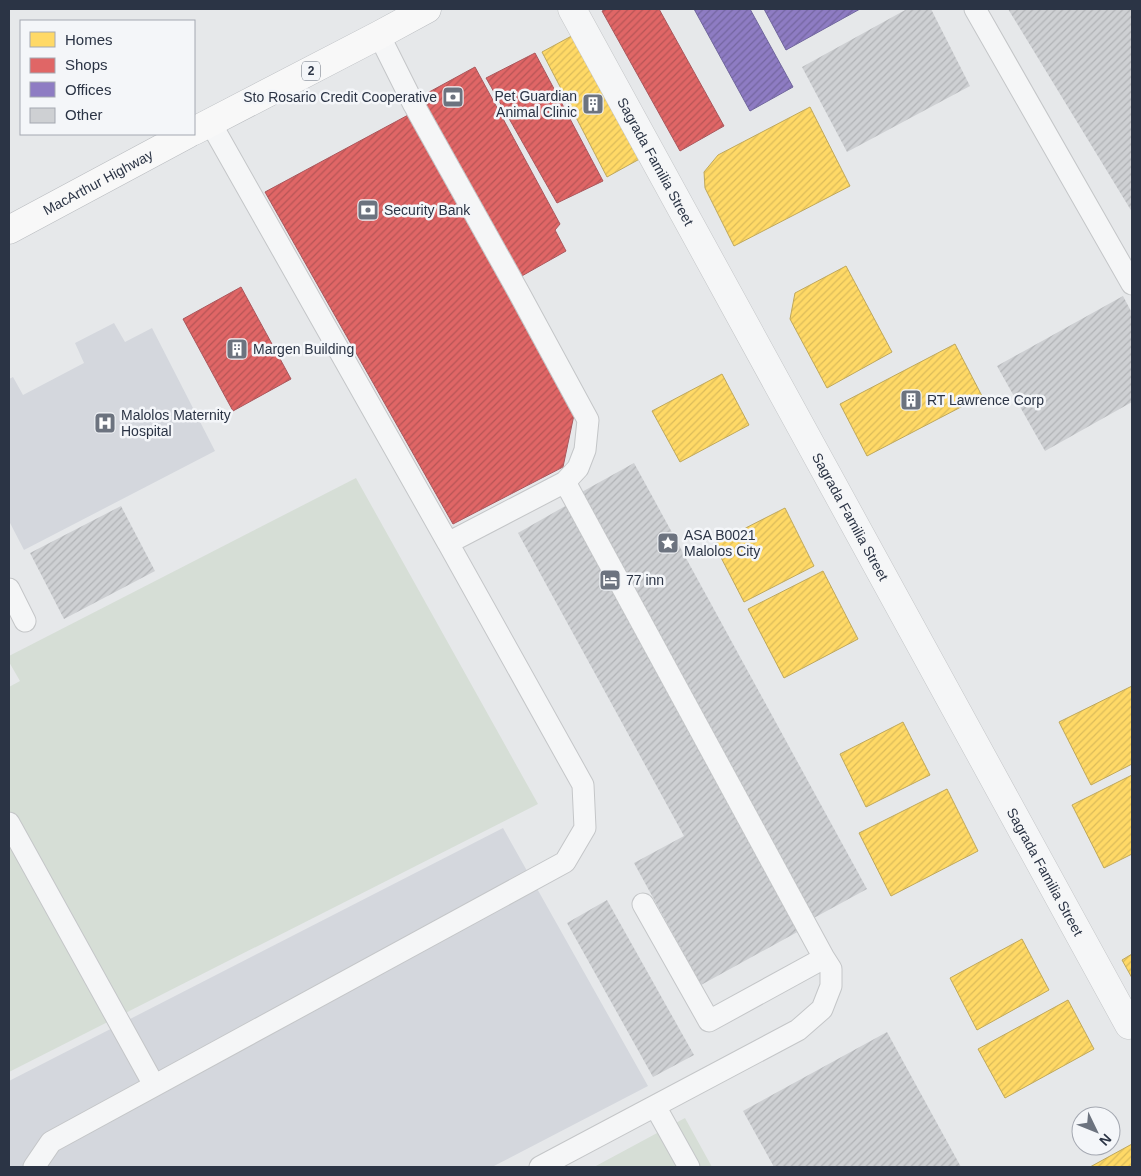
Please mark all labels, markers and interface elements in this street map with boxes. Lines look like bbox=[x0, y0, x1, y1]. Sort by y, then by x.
legend bbox=[20, 20, 195, 135]
text: Homes bbox=[65, 31, 113, 48]
text: Shops bbox=[65, 56, 108, 73]
road number: 2 bbox=[302, 61, 320, 80]
text: Offices bbox=[65, 81, 111, 98]
bank icon: Sto Rosario Credit Cooperative bbox=[441, 85, 465, 109]
place label: Pet Guardian Animal Clinic bbox=[495, 88, 577, 120]
place label: Sto Rosario Credit Cooperative bbox=[243, 89, 437, 105]
building icon: Pet Guardian Animal Clinic bbox=[581, 92, 605, 116]
street label: Sagrada Familia Street bbox=[614, 95, 697, 228]
text: Other bbox=[65, 106, 103, 123]
street label: MacArthur Highway bbox=[40, 146, 156, 218]
bank icon: Security Bank bbox=[356, 198, 380, 222]
place label: Security Bank bbox=[384, 202, 471, 218]
building icon: Margen Building bbox=[225, 337, 249, 361]
place label: Margen Building bbox=[253, 341, 354, 357]
building icon: RT Lawrence Corp bbox=[899, 388, 923, 412]
place label: RT Lawrence Corp bbox=[927, 392, 1044, 408]
place label: Malolos Maternity Hospital bbox=[121, 407, 231, 439]
hospital icon: Malolos Maternity Hospital bbox=[93, 411, 117, 435]
street label: Sagrada Familia Street bbox=[809, 450, 892, 584]
place label: ASA B0021 Malolos City bbox=[684, 527, 760, 559]
place icon: ASA B0021 Malolos City bbox=[656, 531, 680, 555]
hotel icon: 77 inn bbox=[598, 568, 622, 592]
place label: 77 inn bbox=[626, 572, 664, 588]
street label: Sagrada Familia Street bbox=[1004, 805, 1087, 939]
north arrow bbox=[1071, 1106, 1121, 1156]
text: N bbox=[1096, 1131, 1115, 1149]

